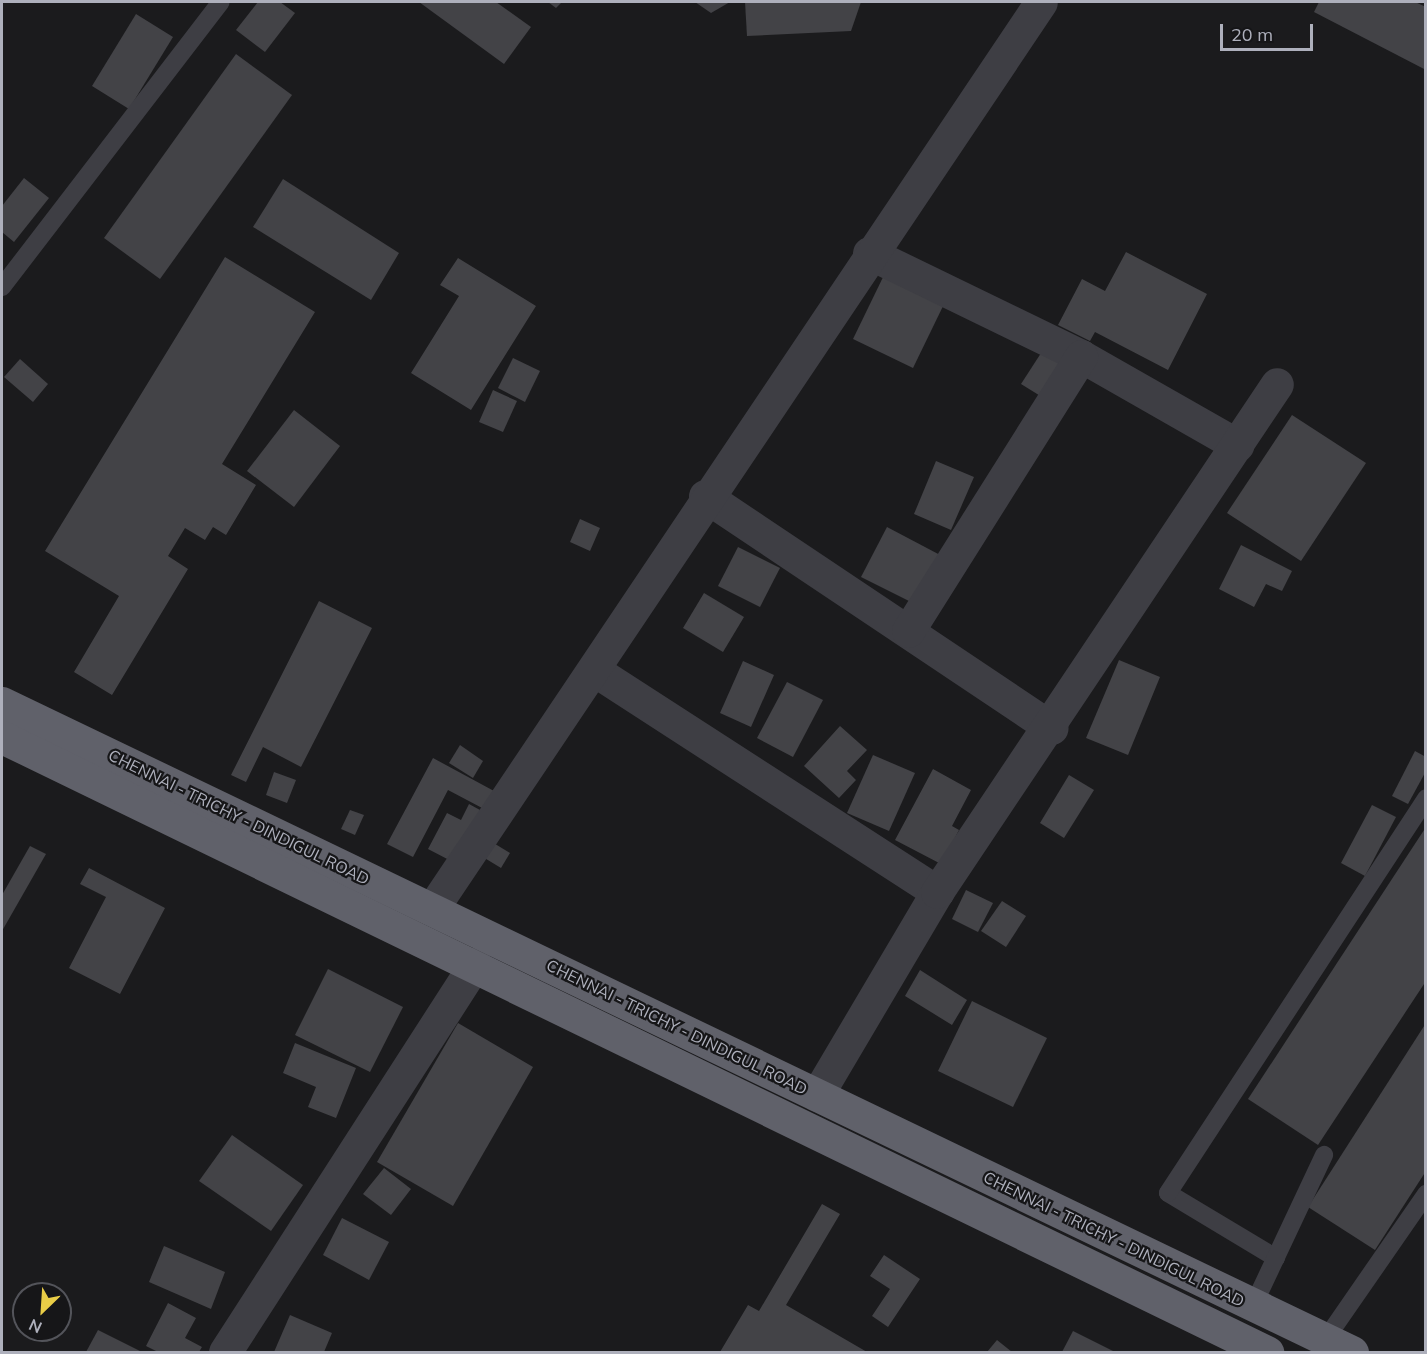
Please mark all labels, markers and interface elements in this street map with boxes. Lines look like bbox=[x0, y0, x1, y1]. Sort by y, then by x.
scale bar bbox=[1223, 12, 1316, 50]
text: 20 m bbox=[1231, 23, 1273, 46]
street label: CHENNAI - TRICHY - DINDIGUL ROAD bbox=[105, 745, 373, 889]
street label: CHENNAI - TRICHY - DINDIGUL ROAD bbox=[543, 955, 811, 1099]
street label: CHENNAI - TRICHY - DINDIGUL ROAD bbox=[980, 1167, 1248, 1311]
north arrow bbox=[12, 1282, 72, 1342]
text: N bbox=[26, 1315, 45, 1338]

